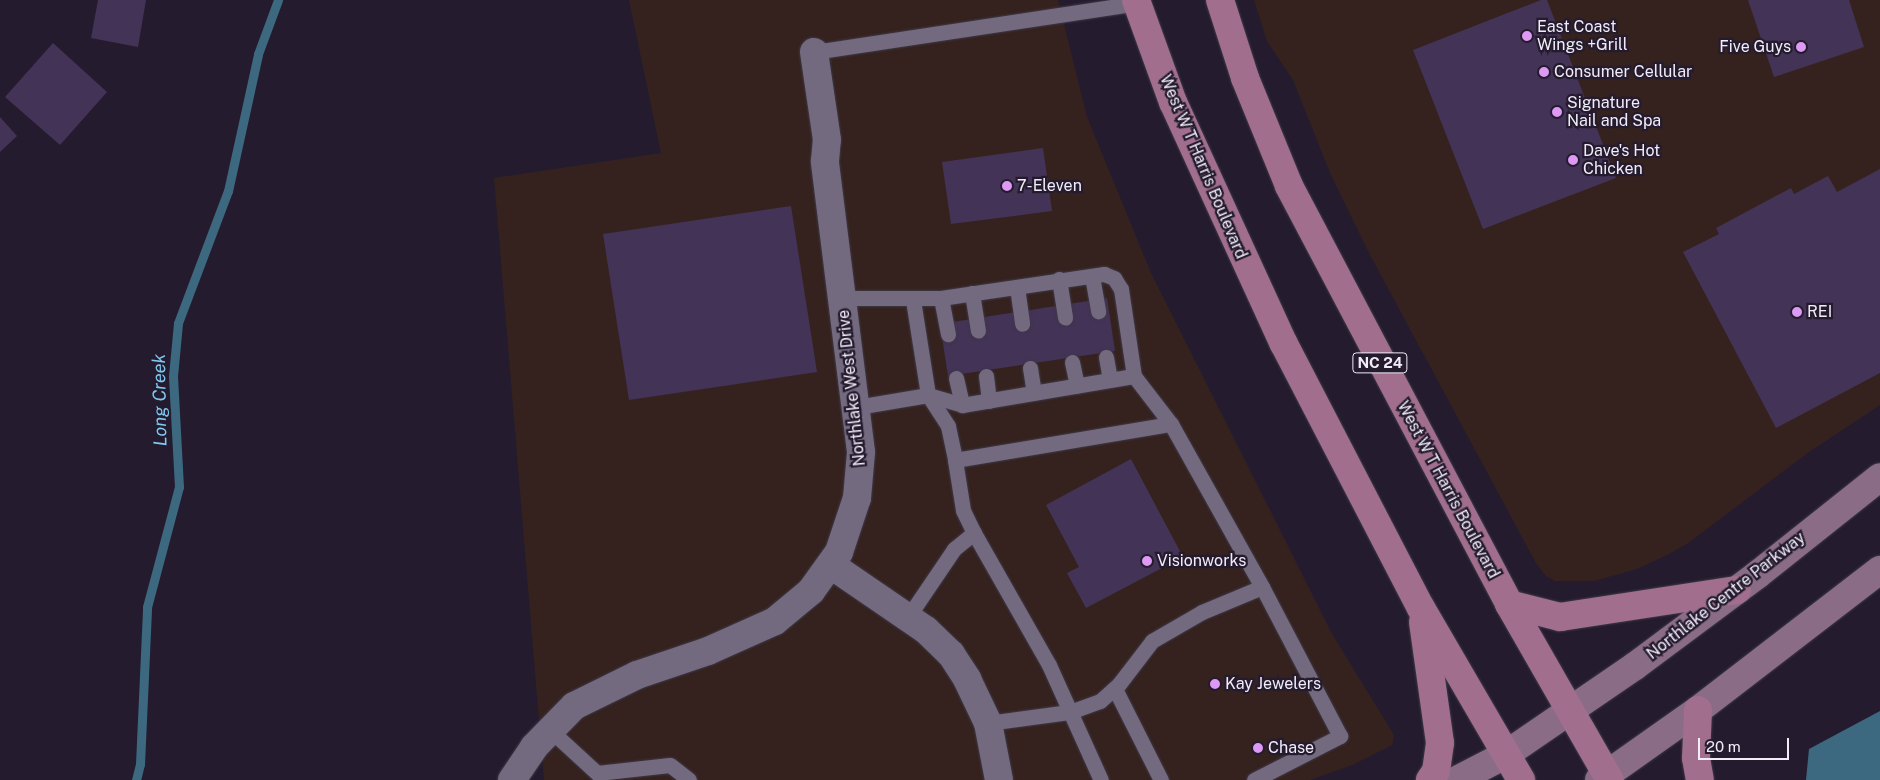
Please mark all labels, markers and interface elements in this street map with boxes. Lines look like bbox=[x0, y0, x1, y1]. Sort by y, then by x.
place label: East Coast Wings +Grill bbox=[1537, 17, 1628, 55]
marker: East Coast Wings +Grill bbox=[1521, 30, 1533, 42]
place label: Five Guys bbox=[1719, 37, 1791, 57]
marker: Five Guys bbox=[1795, 41, 1807, 53]
place label: Consumer Cellular bbox=[1554, 62, 1692, 82]
marker: Consumer Cellular bbox=[1538, 66, 1550, 78]
street label: West W T Harris Boulevard bbox=[1155, 72, 1251, 262]
place label: Signature Nail and Spa bbox=[1567, 93, 1661, 131]
marker: Signature Nail and Spa bbox=[1551, 106, 1563, 118]
place label: Dave's Hot Chicken bbox=[1583, 141, 1660, 179]
marker: Dave's Hot Chicken bbox=[1567, 154, 1579, 166]
place label: 7-Eleven bbox=[1017, 176, 1082, 196]
marker: 7-Eleven bbox=[1001, 180, 1013, 192]
place label: REI bbox=[1807, 302, 1832, 322]
marker: REI bbox=[1791, 306, 1803, 318]
street label: Northlake West Drive bbox=[834, 309, 870, 467]
road number: NC 24 bbox=[1351, 350, 1409, 376]
water label: Long Creek bbox=[148, 354, 172, 446]
street label: West W T Harris Boulevard bbox=[1393, 398, 1503, 582]
street label: Northlake Centre Parkway bbox=[1643, 528, 1809, 664]
place label: Visionworks bbox=[1157, 551, 1246, 571]
marker: Visionworks bbox=[1141, 555, 1153, 567]
place label: Kay Jewelers bbox=[1225, 674, 1321, 694]
marker: Kay Jewelers bbox=[1209, 678, 1221, 690]
scale bar bbox=[1700, 728, 1791, 760]
place label: Chase bbox=[1268, 738, 1314, 758]
text: 20 m bbox=[1706, 738, 1741, 755]
marker: Chase bbox=[1252, 742, 1264, 754]

